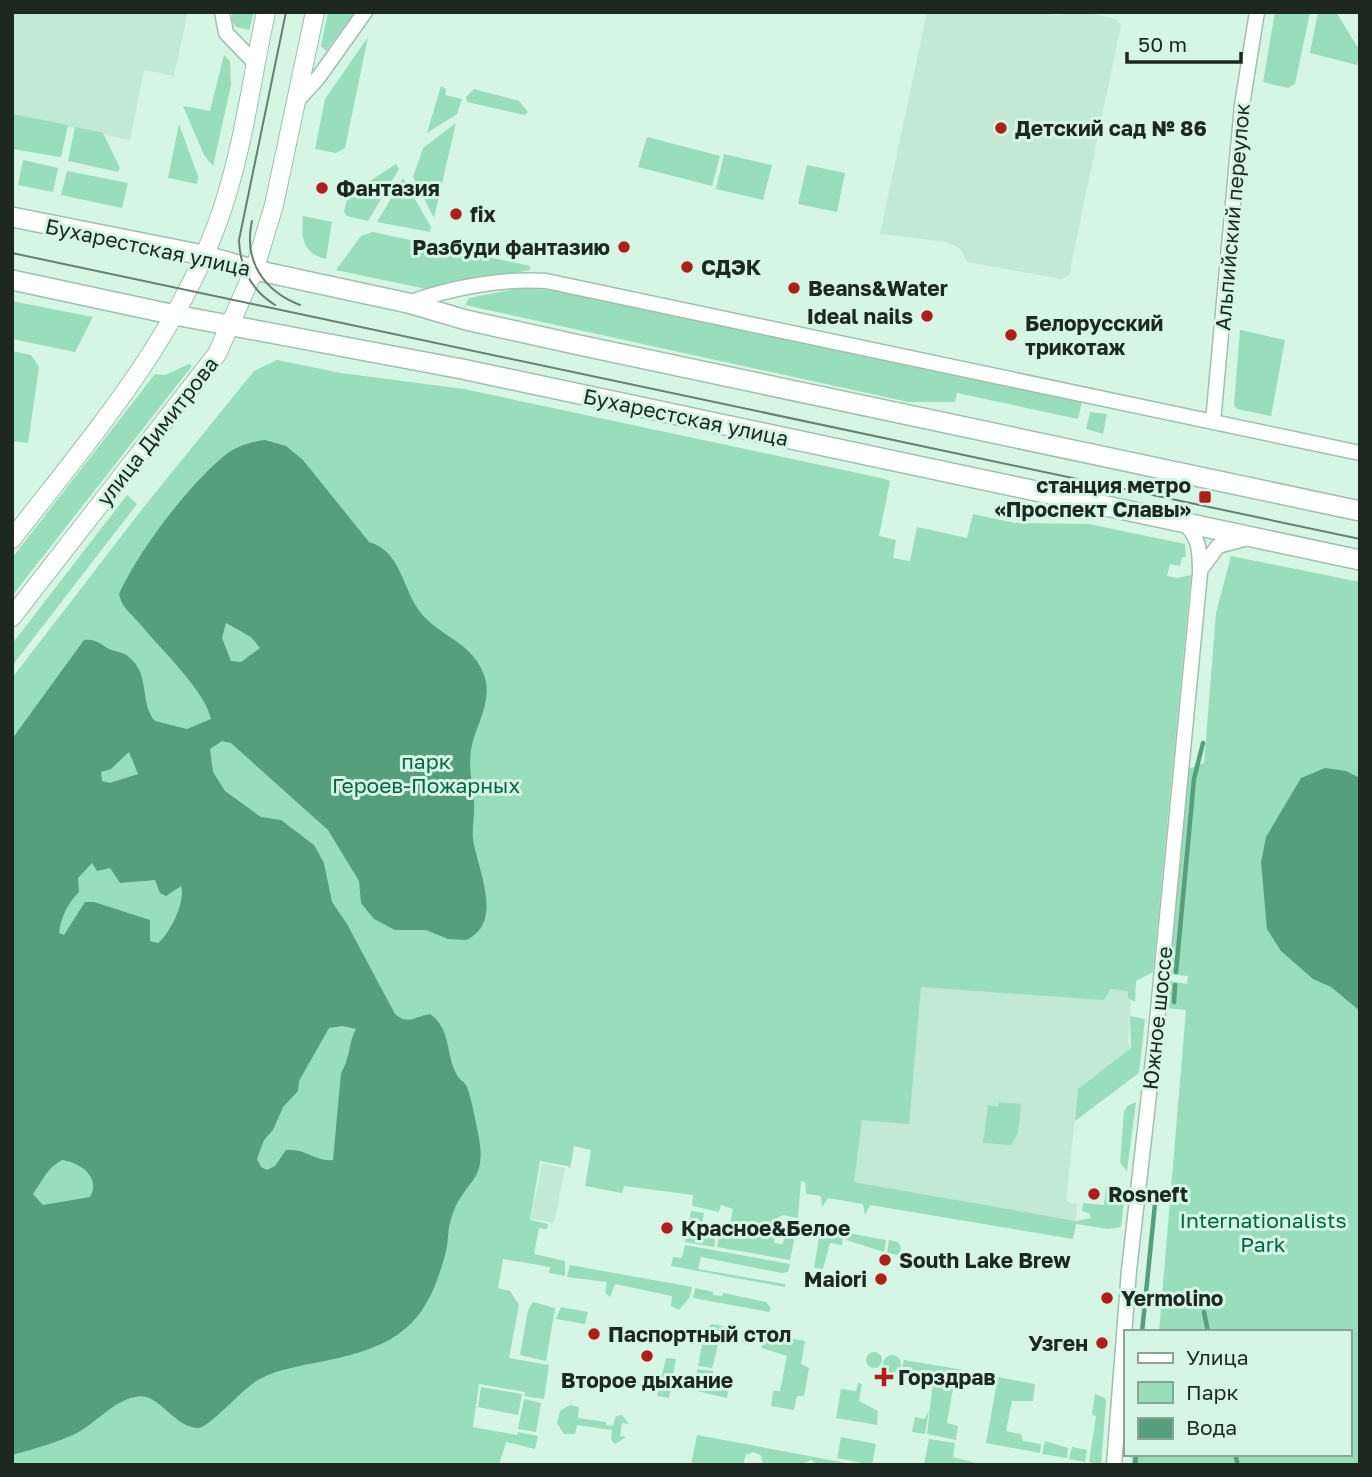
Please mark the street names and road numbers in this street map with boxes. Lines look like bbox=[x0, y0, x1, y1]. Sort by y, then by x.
street label: Альпийский переулок bbox=[1209, 102, 1255, 332]
street label: Бухарестская улица bbox=[43, 213, 253, 281]
street label: улица Димитрова bbox=[91, 351, 223, 511]
street label: Бухарестская улица bbox=[581, 383, 791, 451]
street label: Южное шоссе bbox=[1137, 945, 1177, 1091]

